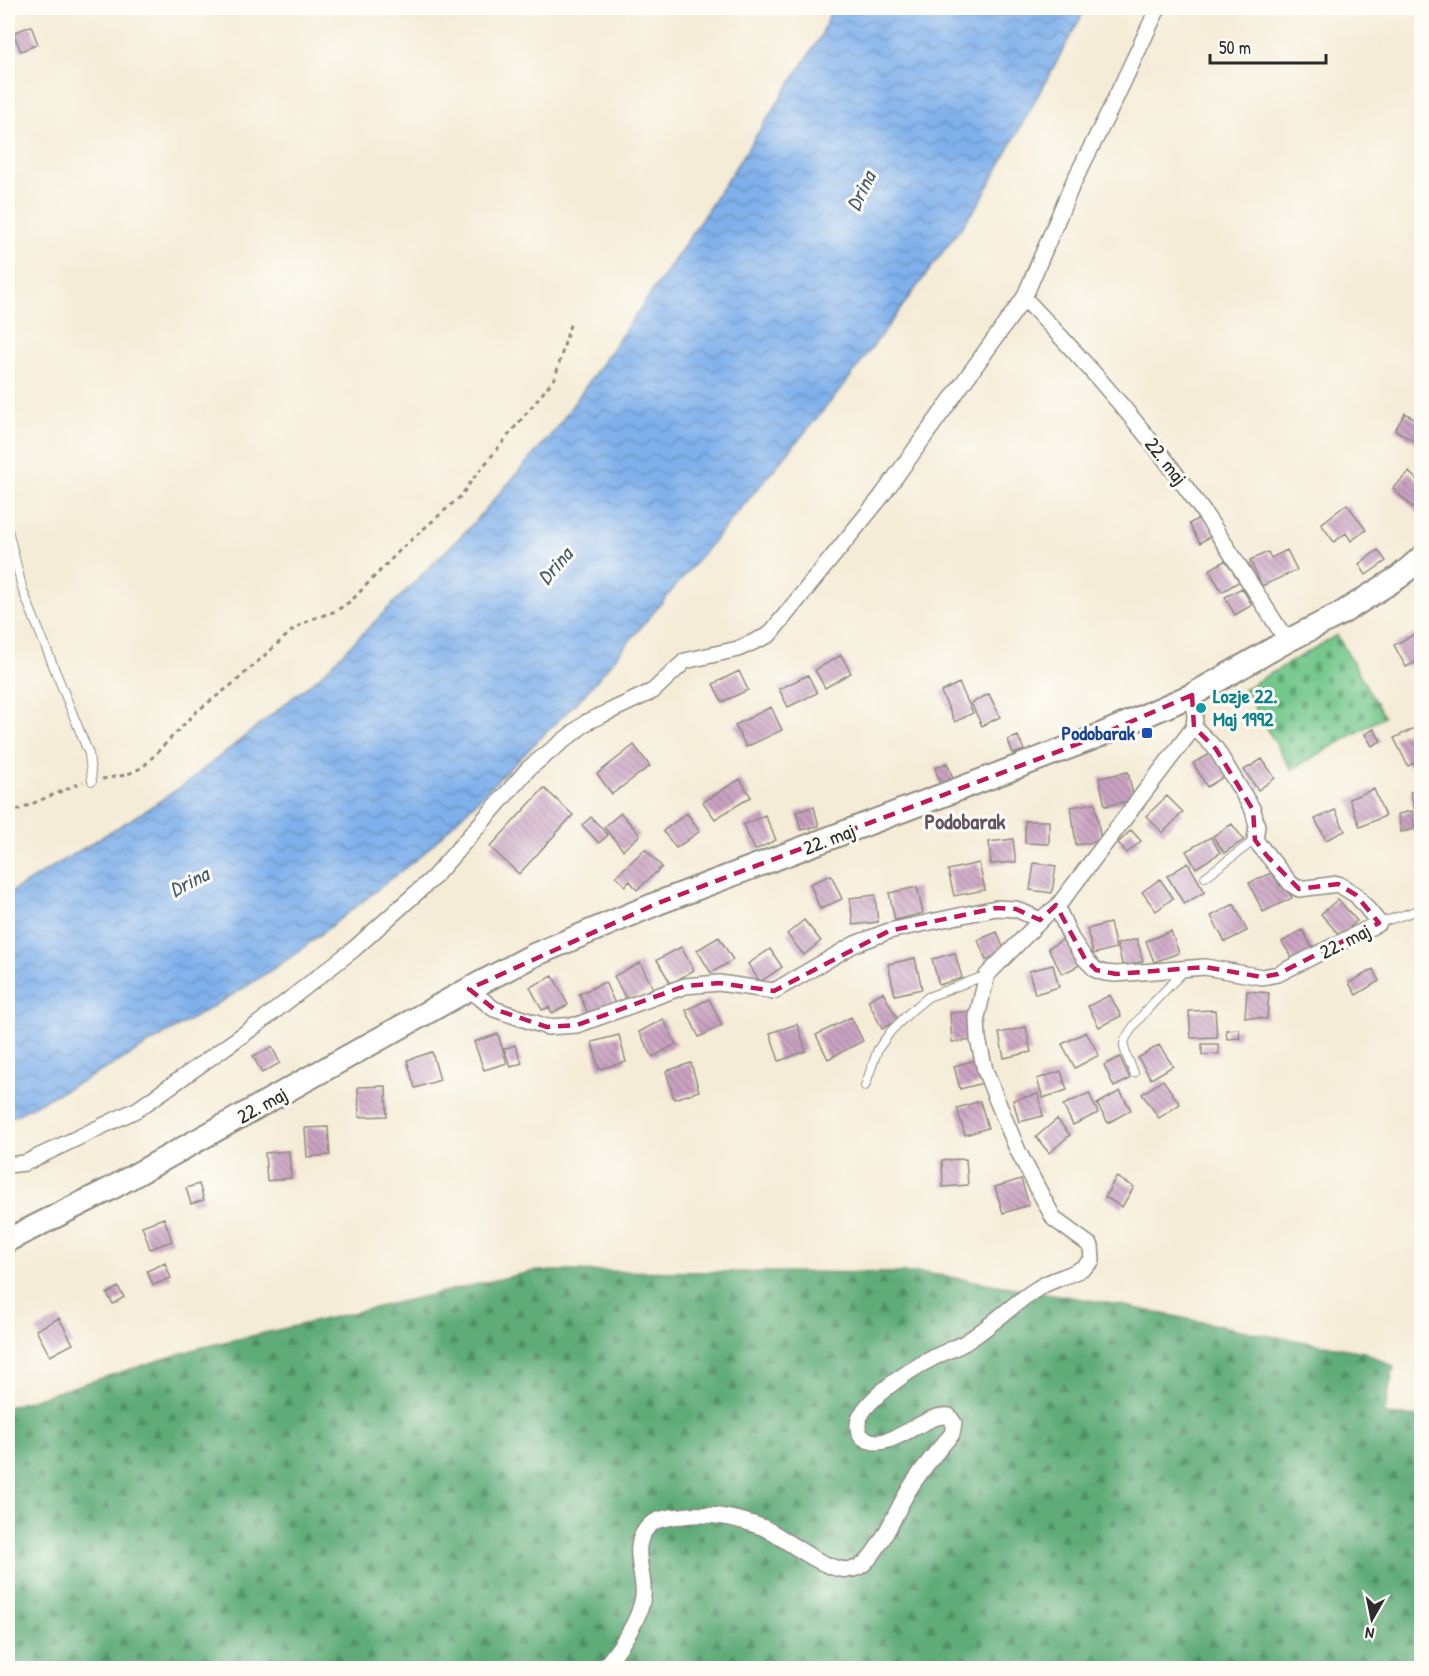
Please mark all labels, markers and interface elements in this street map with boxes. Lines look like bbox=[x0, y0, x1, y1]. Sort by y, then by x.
scale bar bbox=[1210, 27, 1326, 65]
text: 50 m bbox=[1219, 35, 1251, 60]
water label: Drina bbox=[839, 164, 884, 215]
street label: 22. maj bbox=[1139, 431, 1194, 490]
water label: Drina bbox=[530, 539, 581, 590]
place label: Lozje 22. Maj 1992 bbox=[1213, 682, 1277, 732]
marker: Lozje 22. Maj 1992 bbox=[1194, 701, 1208, 715]
place label: Podobarak bbox=[1062, 719, 1136, 746]
marker: Podobarak bbox=[1140, 726, 1154, 740]
district label: Podobarak bbox=[925, 806, 1006, 836]
street label: 22. maj bbox=[799, 816, 859, 861]
water label: Drina bbox=[164, 858, 216, 904]
street label: 22. maj bbox=[1315, 916, 1375, 965]
street label: 22. maj bbox=[232, 1080, 292, 1129]
north arrow bbox=[1342, 1589, 1402, 1649]
text: N bbox=[1363, 1622, 1376, 1645]

